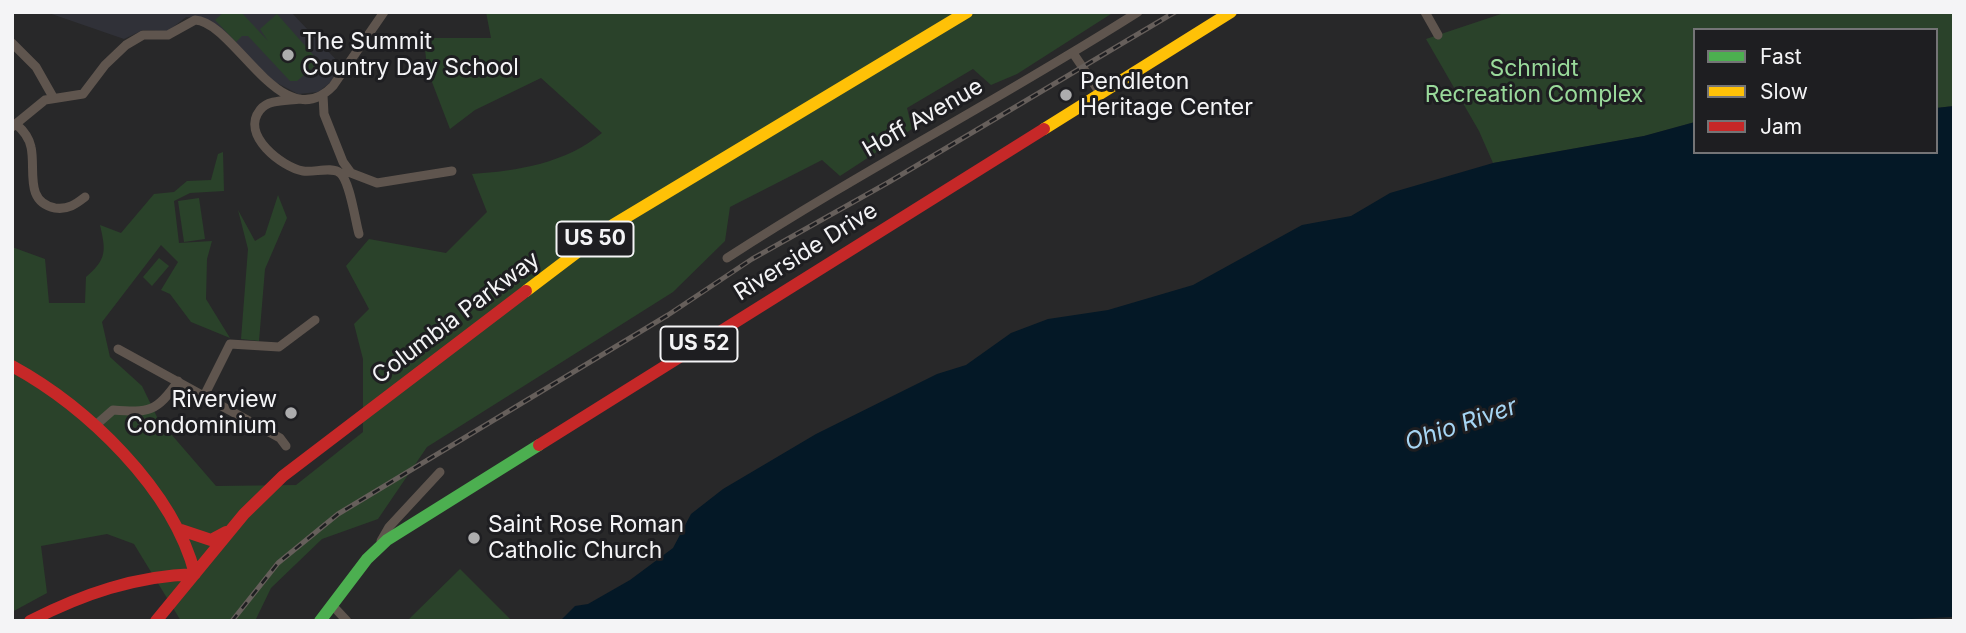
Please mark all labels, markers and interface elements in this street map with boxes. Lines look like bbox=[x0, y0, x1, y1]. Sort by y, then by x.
place label: The Summit Country Day School bbox=[302, 28, 519, 82]
legend bbox=[1693, 28, 1938, 154]
text: Fast bbox=[1760, 44, 1802, 69]
marker: The Summit Country Day School bbox=[280, 47, 296, 63]
park label: Schmidt Recreation Complex bbox=[1425, 55, 1643, 109]
place label: Pendleton Heritage Center bbox=[1080, 68, 1253, 122]
street label: Hoff Avenue bbox=[858, 72, 988, 164]
text: Slow bbox=[1760, 79, 1808, 104]
marker: Pendleton Heritage Center bbox=[1058, 87, 1074, 103]
text: Jam bbox=[1760, 114, 1802, 139]
street label: Riverside Drive bbox=[729, 197, 883, 307]
road number: US 50 bbox=[556, 222, 634, 256]
street label: Columbia Parkway bbox=[367, 246, 545, 390]
road number: US 52 bbox=[660, 326, 738, 362]
place label: Riverview Condominium bbox=[126, 386, 277, 440]
water label: Ohio River bbox=[1401, 392, 1521, 458]
marker: Riverview Condominium bbox=[283, 405, 299, 421]
place label: Saint Rose Roman Catholic Church bbox=[488, 511, 684, 565]
marker: Saint Rose Roman Catholic Church bbox=[466, 530, 482, 546]

